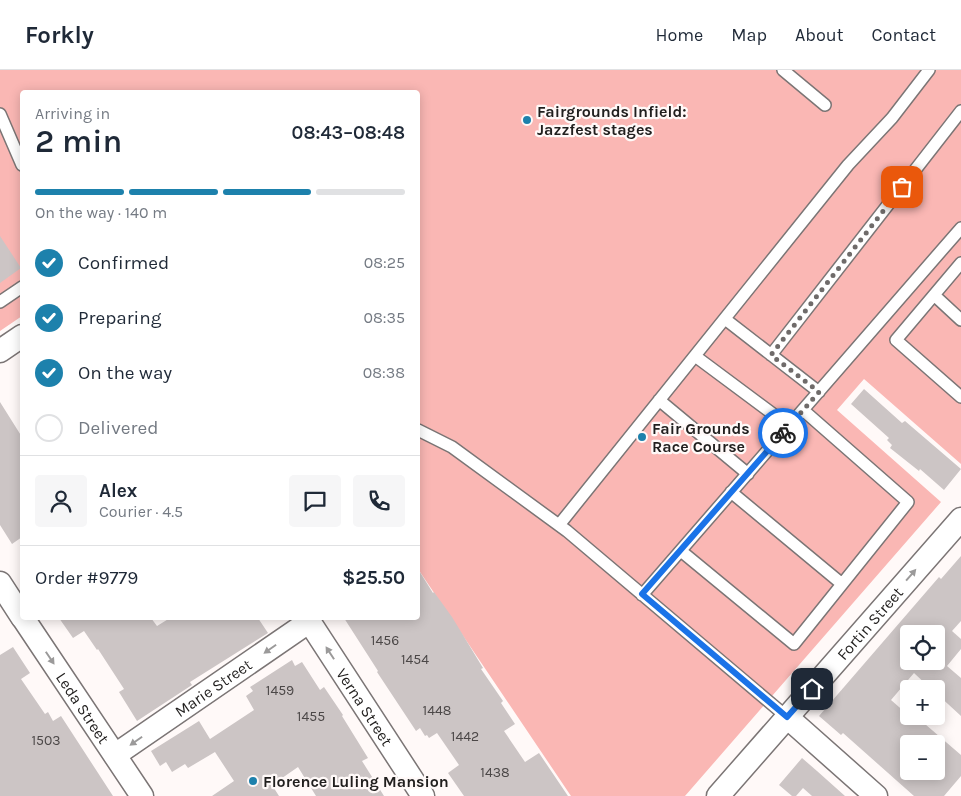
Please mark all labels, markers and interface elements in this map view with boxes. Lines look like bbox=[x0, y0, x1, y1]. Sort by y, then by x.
text: Forkly bbox=[25, 21, 94, 49]
text: Home bbox=[655, 24, 703, 46]
text: Map bbox=[731, 24, 767, 46]
text: About bbox=[795, 24, 844, 46]
text: Contact bbox=[872, 24, 936, 46]
place label: Fairgrounds Infield: Jazzfest stages bbox=[537, 102, 687, 139]
text: Arriving in bbox=[35, 104, 110, 123]
marker: Fairgrounds Infield: Jazzfest stages bbox=[521, 114, 533, 126]
text: 08:43–08:48 bbox=[292, 122, 405, 144]
text: 2 min bbox=[35, 123, 122, 160]
pin bbox=[881, 166, 923, 208]
icon: bag bbox=[888, 173, 916, 201]
text: On the way · 140 m bbox=[35, 203, 167, 222]
icon: check bbox=[35, 249, 63, 277]
text: Confirmed bbox=[78, 252, 169, 274]
text: 08:25 bbox=[364, 253, 405, 272]
icon: check bbox=[35, 304, 63, 332]
text: Preparing bbox=[78, 307, 161, 329]
text: 08:35 bbox=[364, 308, 405, 327]
icon: check bbox=[35, 359, 63, 387]
text: On the way bbox=[78, 362, 172, 384]
text: 08:38 bbox=[363, 363, 405, 382]
courier bbox=[758, 408, 808, 458]
text: Delivered bbox=[78, 417, 158, 439]
place label: Fair Grounds Race Course bbox=[652, 419, 750, 456]
icon: bike bbox=[769, 419, 797, 447]
marker: Fair Grounds Race Course bbox=[636, 431, 648, 443]
button: person bbox=[35, 475, 87, 527]
button: chat bbox=[289, 475, 341, 527]
button: phone bbox=[353, 475, 405, 527]
text: Alex bbox=[99, 480, 137, 502]
text: Courier · 4.5 bbox=[99, 502, 183, 521]
text: Order #9779 bbox=[35, 567, 138, 589]
text: $25.50 bbox=[342, 567, 405, 589]
one-way arrow bbox=[906, 569, 917, 582]
street label: Fortin Street bbox=[833, 583, 907, 663]
map controls bbox=[900, 625, 945, 780]
button: locate bbox=[900, 625, 945, 670]
house number: 1456 bbox=[371, 632, 399, 649]
one-way arrow bbox=[263, 644, 276, 654]
one-way arrow bbox=[325, 646, 335, 659]
one-way arrow bbox=[45, 651, 55, 665]
house number: 1454 bbox=[401, 651, 429, 668]
street label: Marie Street bbox=[171, 655, 255, 721]
street label: Verna Street bbox=[333, 664, 397, 749]
pin bbox=[791, 668, 833, 710]
street label: Leda Street bbox=[52, 669, 114, 747]
icon: home bbox=[798, 675, 826, 703]
button: + bbox=[900, 680, 945, 725]
house number: 1459 bbox=[266, 682, 294, 699]
house number: 1448 bbox=[423, 702, 451, 719]
house number: 1455 bbox=[297, 708, 325, 725]
house number: 1442 bbox=[451, 728, 479, 745]
house number: 1503 bbox=[31, 732, 61, 749]
button: − bbox=[900, 735, 945, 780]
one-way arrow bbox=[129, 736, 143, 746]
house number: 1438 bbox=[480, 764, 510, 781]
place label: Florence Luling Mansion bbox=[263, 772, 449, 791]
marker: Florence Luling Mansion bbox=[247, 775, 259, 787]

